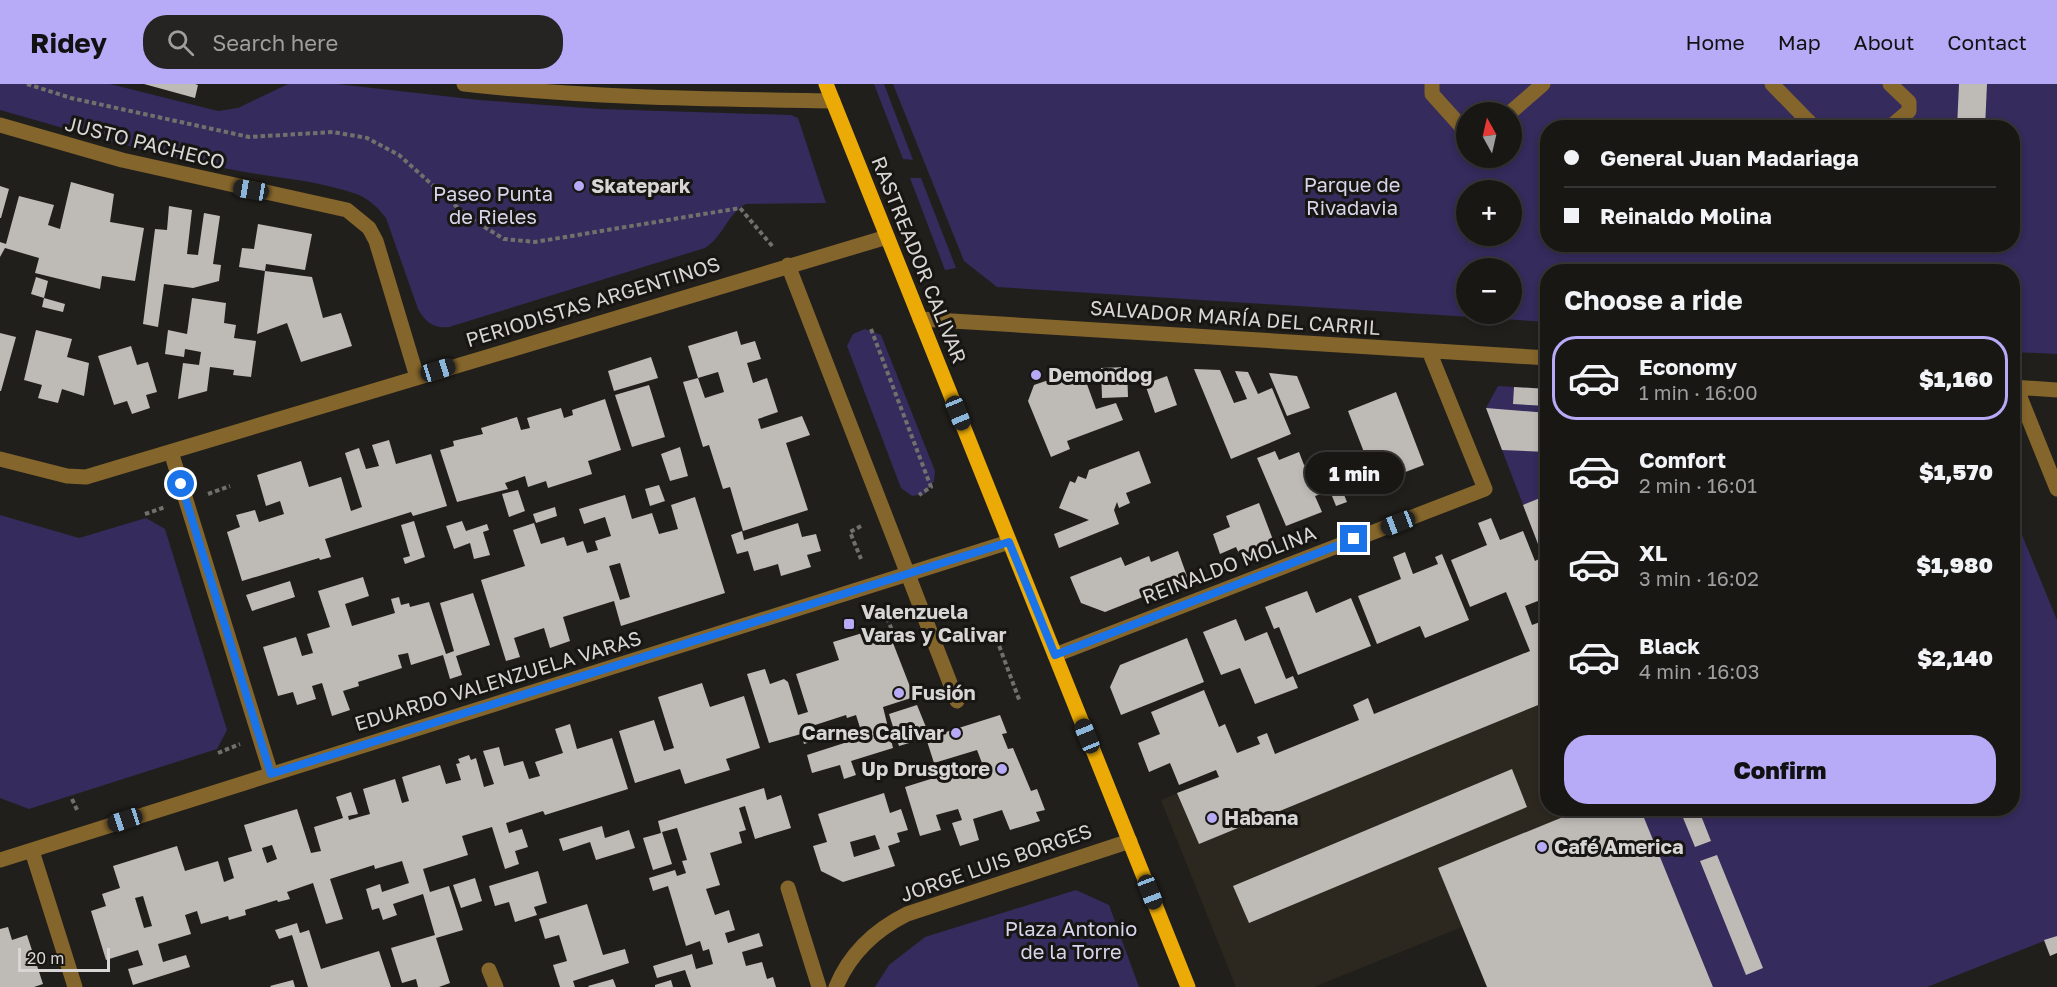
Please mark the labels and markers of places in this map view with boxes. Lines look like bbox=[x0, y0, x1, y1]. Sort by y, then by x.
place label: Skatepark bbox=[591, 173, 691, 197]
marker: Skatepark bbox=[572, 179, 586, 193]
place label: Demondog bbox=[1048, 362, 1152, 386]
marker: Demondog bbox=[1029, 368, 1043, 382]
place label: Valenzuela Varas y Calivar bbox=[861, 599, 1007, 646]
marker: Valenzuela Varas y Calivar bbox=[842, 617, 856, 631]
place label: Fusión bbox=[911, 680, 976, 704]
marker: Fusión bbox=[892, 686, 906, 700]
place label: Carnes Calivar bbox=[802, 720, 944, 744]
marker: Carnes Calivar bbox=[949, 726, 963, 740]
place label: Up Drusgtore bbox=[861, 756, 990, 780]
marker: Up Drusgtore bbox=[995, 762, 1009, 776]
place label: Habana bbox=[1224, 805, 1298, 829]
marker: Habana bbox=[1205, 811, 1219, 825]
place label: Café America bbox=[1554, 834, 1684, 858]
marker: Café America bbox=[1535, 840, 1549, 854]

